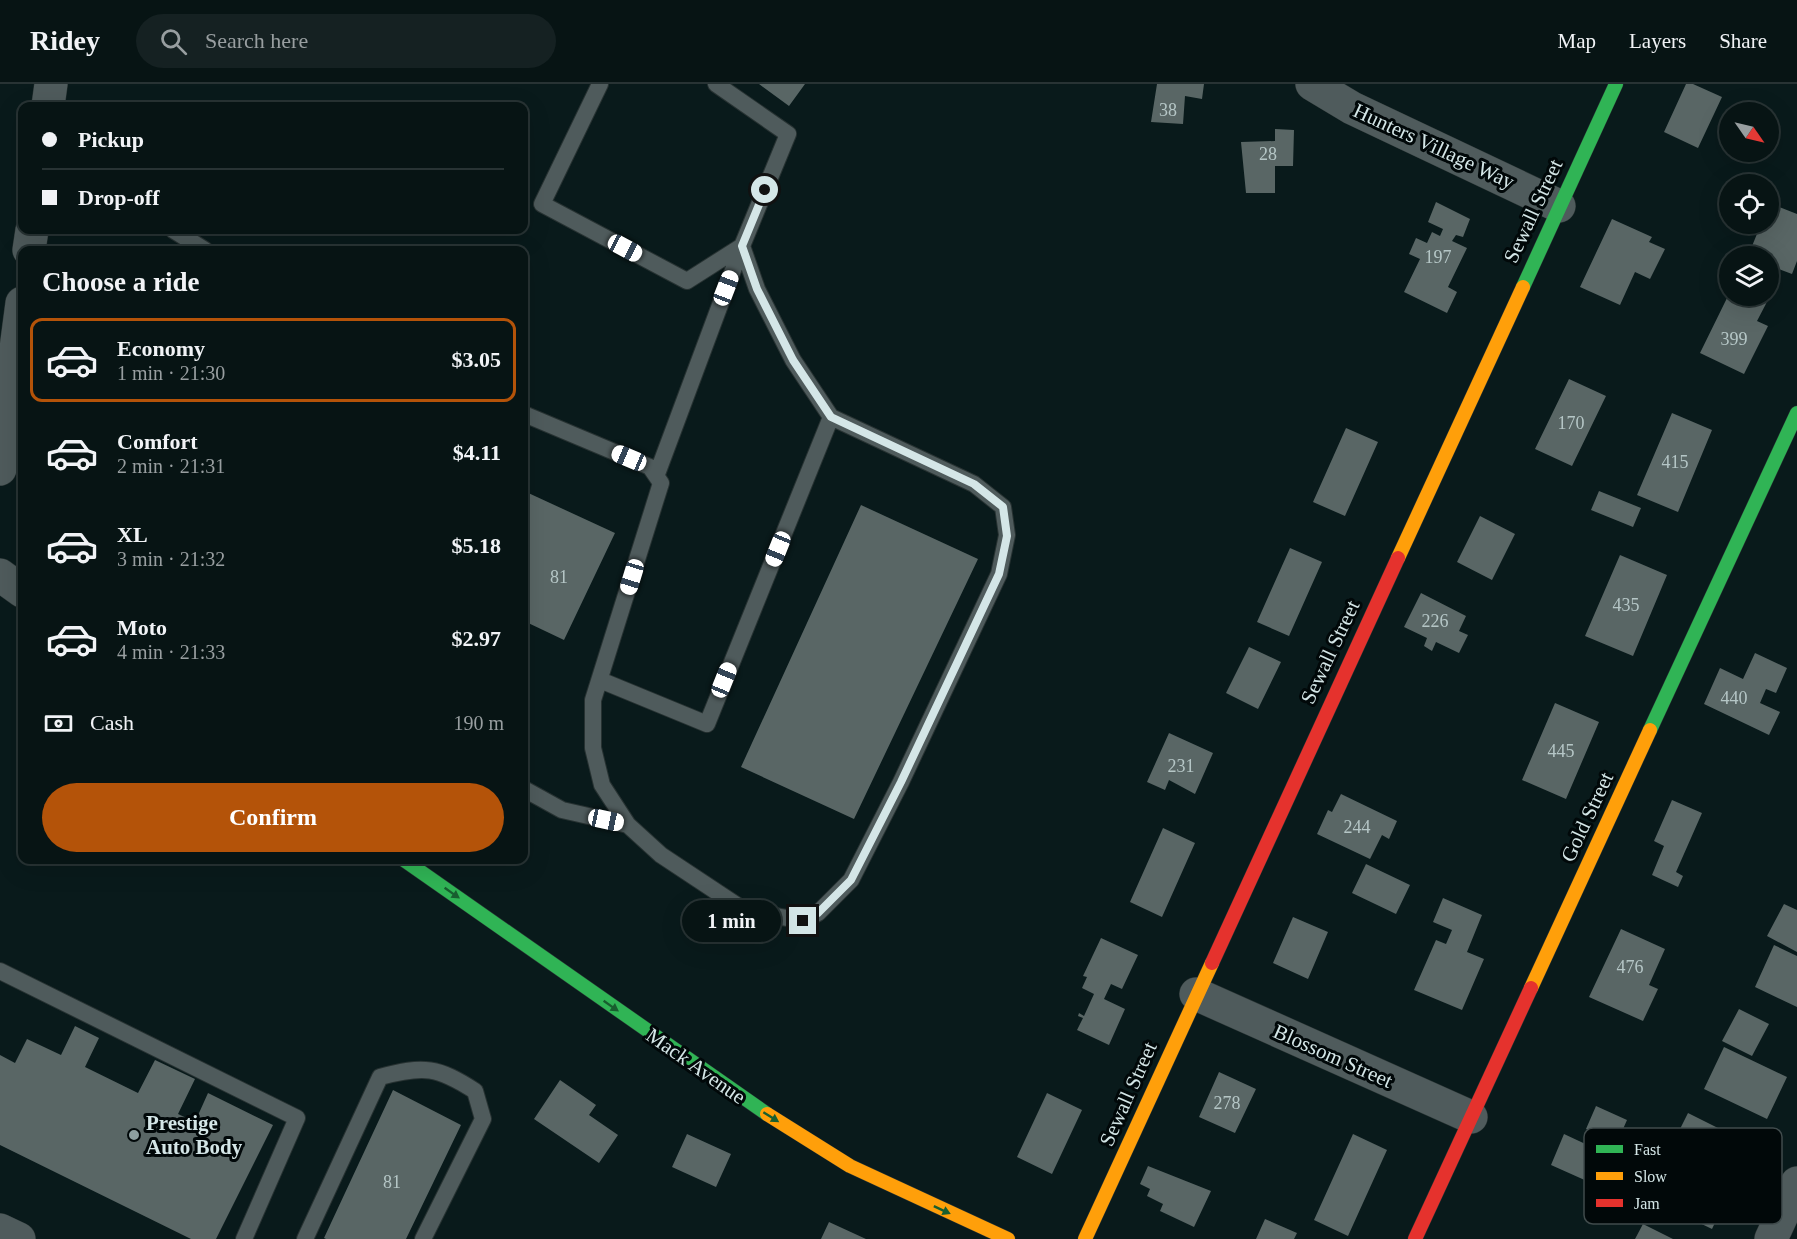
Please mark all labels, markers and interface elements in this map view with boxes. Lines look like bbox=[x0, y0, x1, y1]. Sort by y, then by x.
search box bbox=[136, 14, 556, 68]
text: Ridey bbox=[30, 25, 100, 56]
icon: search bbox=[157, 25, 190, 58]
text: Search here bbox=[205, 28, 308, 53]
text: Map bbox=[1558, 29, 1596, 53]
text: Layers bbox=[1629, 29, 1686, 53]
text: Share bbox=[1719, 29, 1767, 53]
street label: Hunters Village Way bbox=[1350, 98, 1519, 194]
house number: 38 bbox=[1159, 100, 1177, 120]
north arrow bbox=[1719, 102, 1779, 162]
map controls bbox=[1719, 102, 1779, 306]
text: Pickup bbox=[78, 127, 144, 152]
house number: 28 bbox=[1259, 144, 1277, 164]
street label: Sewall Street bbox=[1499, 155, 1567, 267]
button: locate bbox=[1719, 174, 1779, 234]
route start bbox=[751, 176, 778, 203]
text: Drop-off bbox=[78, 185, 159, 210]
car bbox=[605, 232, 645, 264]
button: layers bbox=[1719, 246, 1779, 306]
house number: 197 bbox=[1425, 247, 1452, 267]
text: Choose a ride bbox=[42, 267, 200, 297]
car bbox=[711, 268, 741, 308]
house number: 399 bbox=[1721, 329, 1748, 349]
icon: car bbox=[45, 333, 99, 387]
text: Economy bbox=[117, 336, 205, 361]
text: $3.05 bbox=[452, 347, 501, 372]
text: 1 min · 21:30 bbox=[117, 362, 225, 384]
house number: 170 bbox=[1558, 413, 1585, 433]
icon: car bbox=[45, 426, 99, 480]
text: Comfort bbox=[117, 429, 198, 454]
text: $4.11 bbox=[453, 440, 501, 465]
car bbox=[609, 443, 649, 473]
house number: 415 bbox=[1662, 452, 1689, 472]
text: 2 min · 21:31 bbox=[117, 455, 225, 477]
icon: car bbox=[45, 519, 99, 573]
text: XL bbox=[117, 522, 148, 547]
car bbox=[763, 529, 793, 569]
text: $5.18 bbox=[452, 533, 501, 558]
text: 3 min · 21:32 bbox=[117, 548, 225, 570]
car bbox=[618, 557, 646, 597]
house number: 81 bbox=[550, 567, 568, 587]
house number: 435 bbox=[1613, 595, 1640, 615]
street label: Sewall Street bbox=[1296, 596, 1364, 708]
house number: 226 bbox=[1422, 611, 1449, 631]
icon: car bbox=[45, 612, 99, 666]
text: Moto bbox=[117, 615, 167, 640]
text: $2.97 bbox=[452, 626, 501, 651]
text: 4 min · 21:33 bbox=[117, 641, 225, 663]
car bbox=[709, 660, 739, 700]
house number: 440 bbox=[1721, 688, 1748, 708]
icon: cash bbox=[42, 707, 75, 740]
text: Cash bbox=[90, 710, 134, 735]
text: 190 m bbox=[453, 712, 504, 734]
house number: 445 bbox=[1548, 741, 1575, 761]
house number: 231 bbox=[1168, 756, 1195, 776]
street label: Gold Street bbox=[1556, 768, 1618, 866]
button: Confirm bbox=[42, 783, 504, 852]
car bbox=[587, 807, 625, 833]
house number: 244 bbox=[1344, 817, 1371, 837]
one-way arrow bbox=[443, 887, 459, 899]
callout: 1 min bbox=[683, 900, 782, 942]
route end bbox=[789, 907, 816, 934]
text: 1 min bbox=[707, 910, 756, 932]
house number: 476 bbox=[1617, 957, 1644, 977]
one-way arrow bbox=[603, 1000, 619, 1012]
street label: Blossom Street bbox=[1270, 1019, 1396, 1093]
street label: Mack Avenue bbox=[642, 1023, 750, 1109]
street label: Sewall Street bbox=[1094, 1038, 1162, 1150]
house number: 278 bbox=[1214, 1093, 1241, 1113]
place label: Prestige Auto Body bbox=[146, 1111, 243, 1159]
one-way arrow bbox=[763, 1112, 779, 1123]
marker: Prestige Auto Body bbox=[127, 1128, 141, 1142]
legend bbox=[1584, 1128, 1782, 1224]
text: Fast bbox=[1634, 1141, 1661, 1158]
text: Slow bbox=[1634, 1168, 1667, 1185]
house number: 81 bbox=[383, 1172, 401, 1192]
text: Jam bbox=[1634, 1195, 1660, 1212]
one-way arrow bbox=[933, 1206, 950, 1215]

